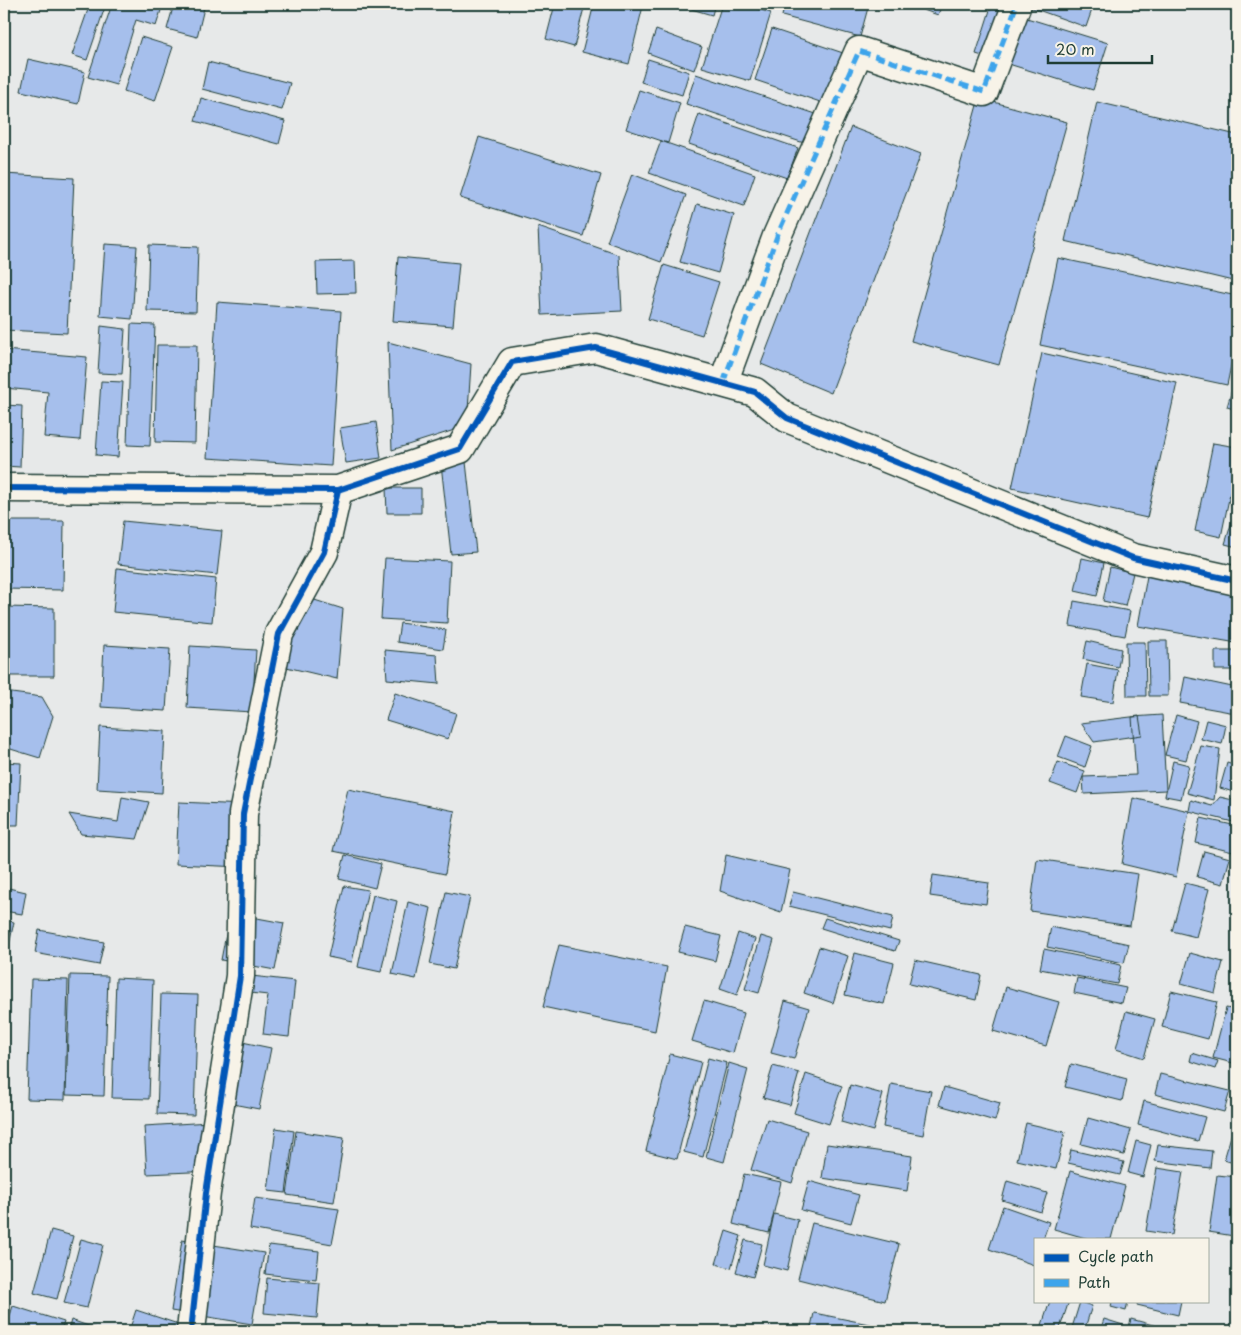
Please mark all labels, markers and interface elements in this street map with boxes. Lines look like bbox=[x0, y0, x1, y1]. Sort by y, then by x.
scale bar bbox=[1048, 32, 1152, 64]
text: 20 m bbox=[1056, 37, 1095, 60]
legend bbox=[1034, 1238, 1208, 1302]
text: Cycle path bbox=[1078, 1244, 1154, 1267]
text: Path bbox=[1078, 1270, 1110, 1293]

